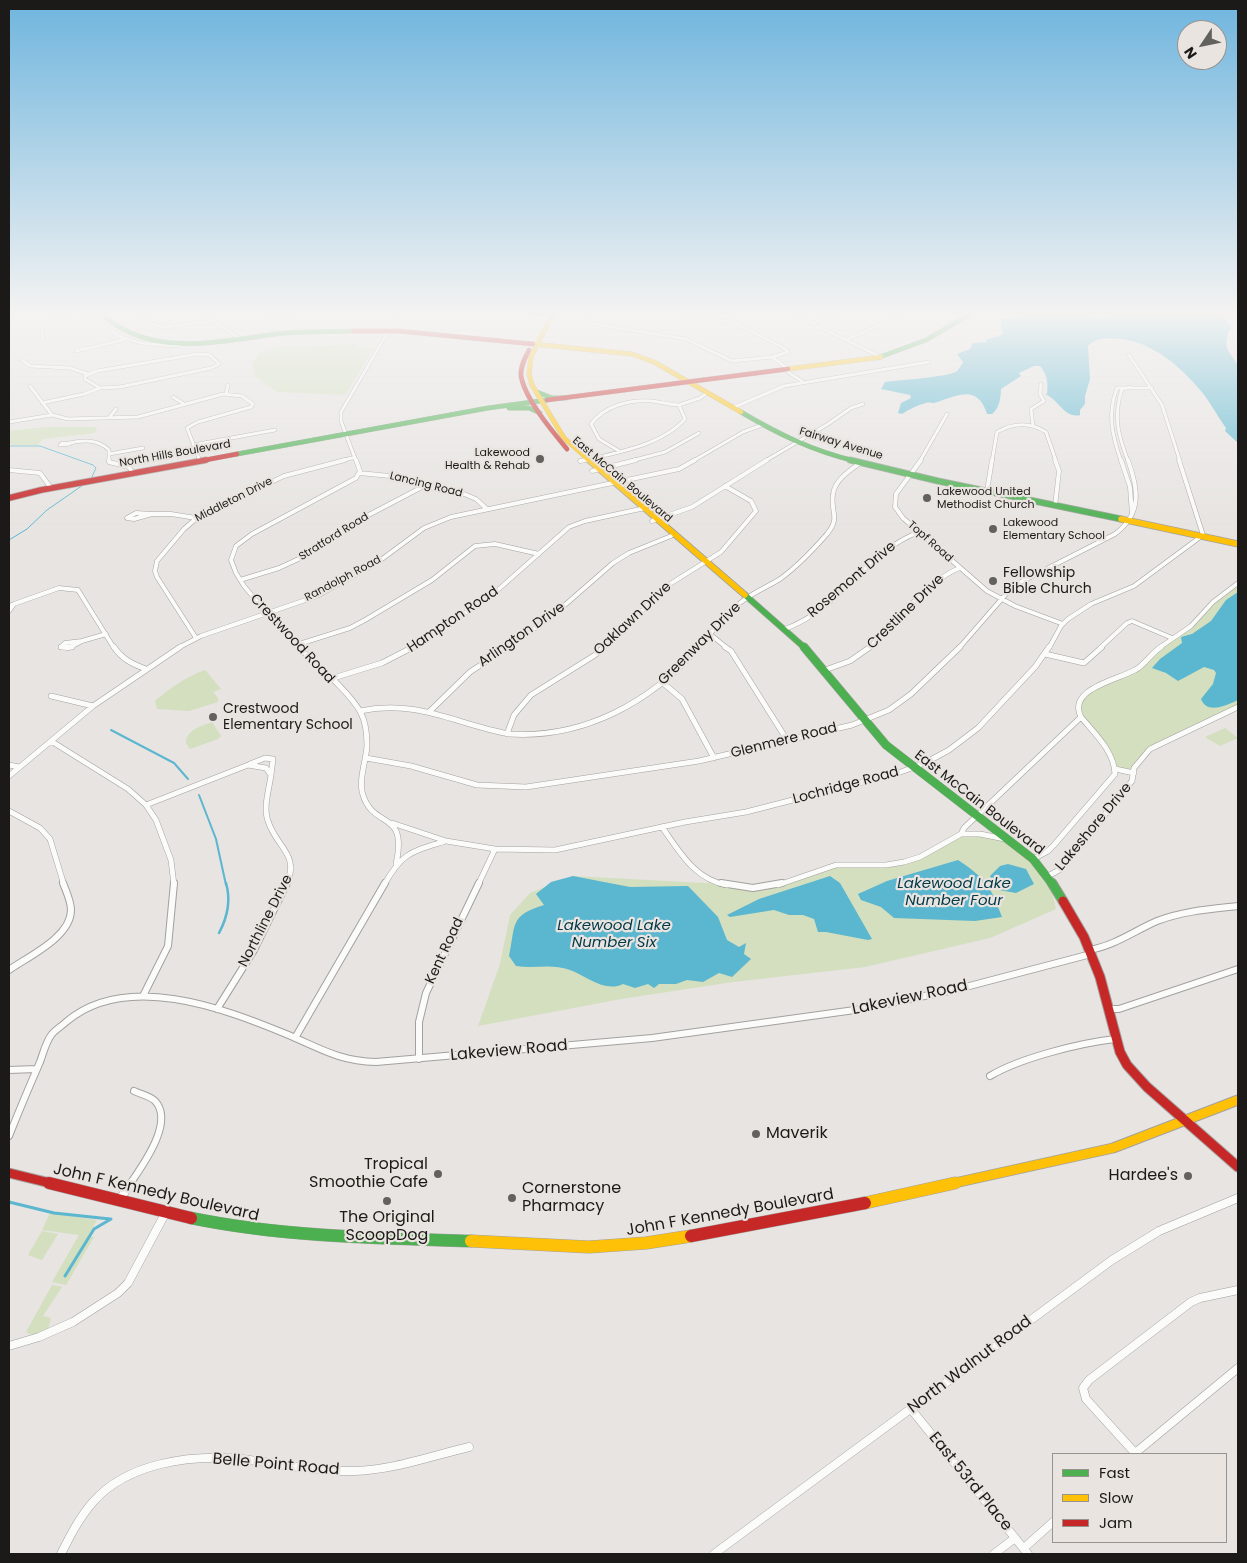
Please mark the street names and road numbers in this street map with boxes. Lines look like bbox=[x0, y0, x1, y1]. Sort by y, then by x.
street label: Fairway Avenue bbox=[798, 425, 884, 463]
street label: East McCain Boulevard bbox=[569, 434, 675, 526]
street label: North Hills Boulevard bbox=[118, 438, 232, 470]
street label: Lancing Road bbox=[388, 470, 464, 500]
street label: Middleton Drive bbox=[193, 475, 275, 525]
street label: Stratford Road bbox=[297, 510, 371, 564]
street label: Topf Road bbox=[905, 519, 955, 565]
street label: Rosemont Drive bbox=[805, 538, 899, 622]
street label: Randolph Road bbox=[303, 553, 383, 605]
street label: Crestline Drive bbox=[864, 571, 948, 653]
street label: Oaklawn Drive bbox=[591, 579, 675, 659]
street label: Hampton Road bbox=[404, 583, 502, 657]
street label: Crestwood Road bbox=[246, 591, 338, 687]
street label: Arlington Drive bbox=[475, 599, 569, 671]
street label: Greenway Drive bbox=[655, 599, 745, 689]
street label: Glenmere Road bbox=[729, 720, 839, 762]
street label: East McCain Boulevard bbox=[911, 747, 1047, 859]
street label: Lochridge Road bbox=[791, 764, 901, 808]
street label: Lakeshore Drive bbox=[1052, 780, 1136, 874]
street label: Northline Drive bbox=[235, 872, 297, 970]
street label: Kent Road bbox=[422, 915, 468, 987]
street label: Lakeview Road bbox=[850, 976, 970, 1020]
street label: Lakeview Road bbox=[450, 1036, 568, 1066]
street label: John F Kennedy Boulevard bbox=[51, 1160, 261, 1226]
street label: John F Kennedy Boulevard bbox=[625, 1185, 835, 1241]
street label: North Walnut Road bbox=[904, 1312, 1036, 1418]
street label: East 53rd Place bbox=[924, 1429, 1016, 1535]
street label: Belle Point Road bbox=[212, 1450, 340, 1480]

